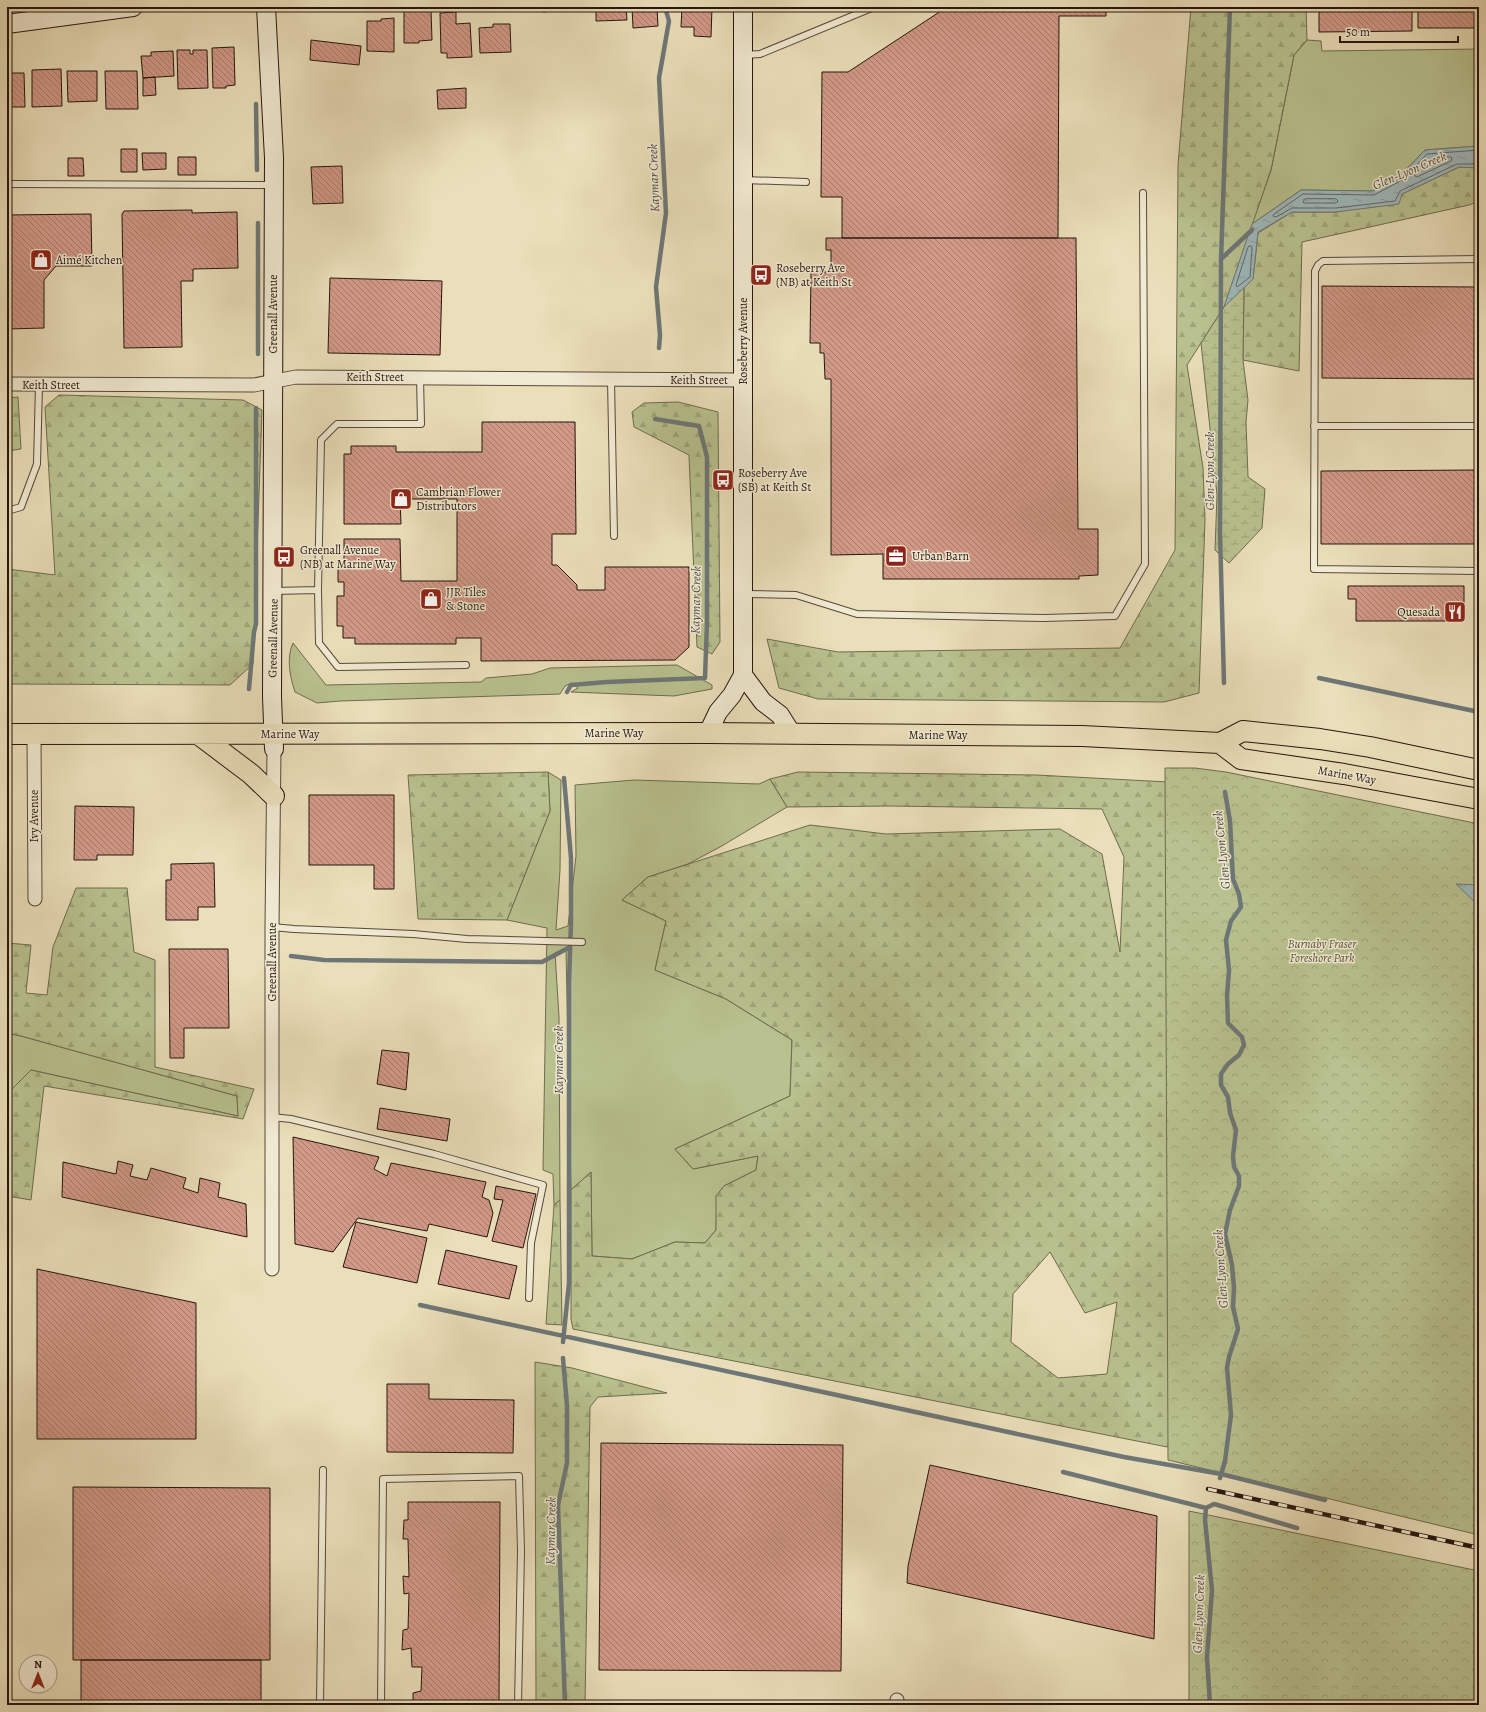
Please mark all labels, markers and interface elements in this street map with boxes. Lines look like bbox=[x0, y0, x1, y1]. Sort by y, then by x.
scale bar bbox=[1340, 18, 1458, 44]
text: 50 m bbox=[1346, 24, 1370, 40]
water label: Kaymar Creek bbox=[644, 143, 663, 212]
water label: Glen-Lyon Creek bbox=[1370, 147, 1449, 194]
shop icon: Aimé Kitchen bbox=[28, 247, 54, 273]
place label: Aimé Kitchen bbox=[55, 252, 123, 268]
place label: Roseberry Ave (NB) at Keith St bbox=[776, 260, 852, 290]
bus stop icon: Roseberry Ave (NB) at Keith St bbox=[748, 262, 774, 288]
street label: Greenall Avenue bbox=[265, 274, 281, 354]
street label: Roseberry Avenue bbox=[735, 297, 751, 385]
street label: Keith Street bbox=[346, 369, 404, 385]
street label: Keith Street bbox=[670, 372, 728, 388]
street label: Keith Street bbox=[22, 377, 80, 393]
water label: Glen-Lyon Creek bbox=[1201, 431, 1218, 510]
place label: Roseberry Ave (SB) at Keith St bbox=[738, 465, 811, 495]
bus stop icon: Roseberry Ave (SB) at Keith St bbox=[710, 467, 736, 493]
place label: Cambrian Flower Distributors bbox=[416, 484, 501, 514]
shop icon: Cambrian Flower Distributors bbox=[388, 486, 414, 512]
place label: Greenall Avenue (NB) at Marine Way bbox=[300, 542, 396, 572]
office icon: Urban Barn bbox=[883, 543, 909, 569]
bus stop icon: Greenall Avenue (NB) at Marine Way bbox=[271, 544, 297, 570]
place label: Urban Barn bbox=[912, 548, 970, 564]
water label: Kaymar Creek bbox=[686, 565, 705, 634]
place label: JJR Tiles & Stone bbox=[446, 584, 486, 614]
shop icon: JJR Tiles & Stone bbox=[418, 586, 444, 612]
street label: Greenall Avenue bbox=[264, 598, 282, 678]
restaurant icon: Quesada bbox=[1442, 599, 1468, 625]
place label: Quesada bbox=[1397, 604, 1440, 620]
street label: Marine Way bbox=[585, 725, 644, 741]
street label: Marine Way bbox=[261, 726, 320, 742]
street label: Marine Way bbox=[909, 727, 968, 743]
street label: Marine Way bbox=[1317, 762, 1378, 788]
street label: Ivy Avenue bbox=[26, 790, 42, 842]
water label: Glen-Lyon Creek bbox=[1209, 810, 1234, 890]
street label: Greenall Avenue bbox=[264, 922, 280, 1002]
park label: Burnaby Fraser Foreshore Park bbox=[1288, 936, 1357, 966]
water label: Kaymar Creek bbox=[550, 1026, 567, 1094]
water label: Glen-Lyon Creek bbox=[1209, 1229, 1232, 1309]
water label: Kaymar Creek bbox=[541, 1496, 560, 1565]
water label: Glen-Lyon Creek bbox=[1189, 1574, 1208, 1654]
north arrow bbox=[18, 1654, 58, 1694]
text: N bbox=[34, 1657, 42, 1672]

